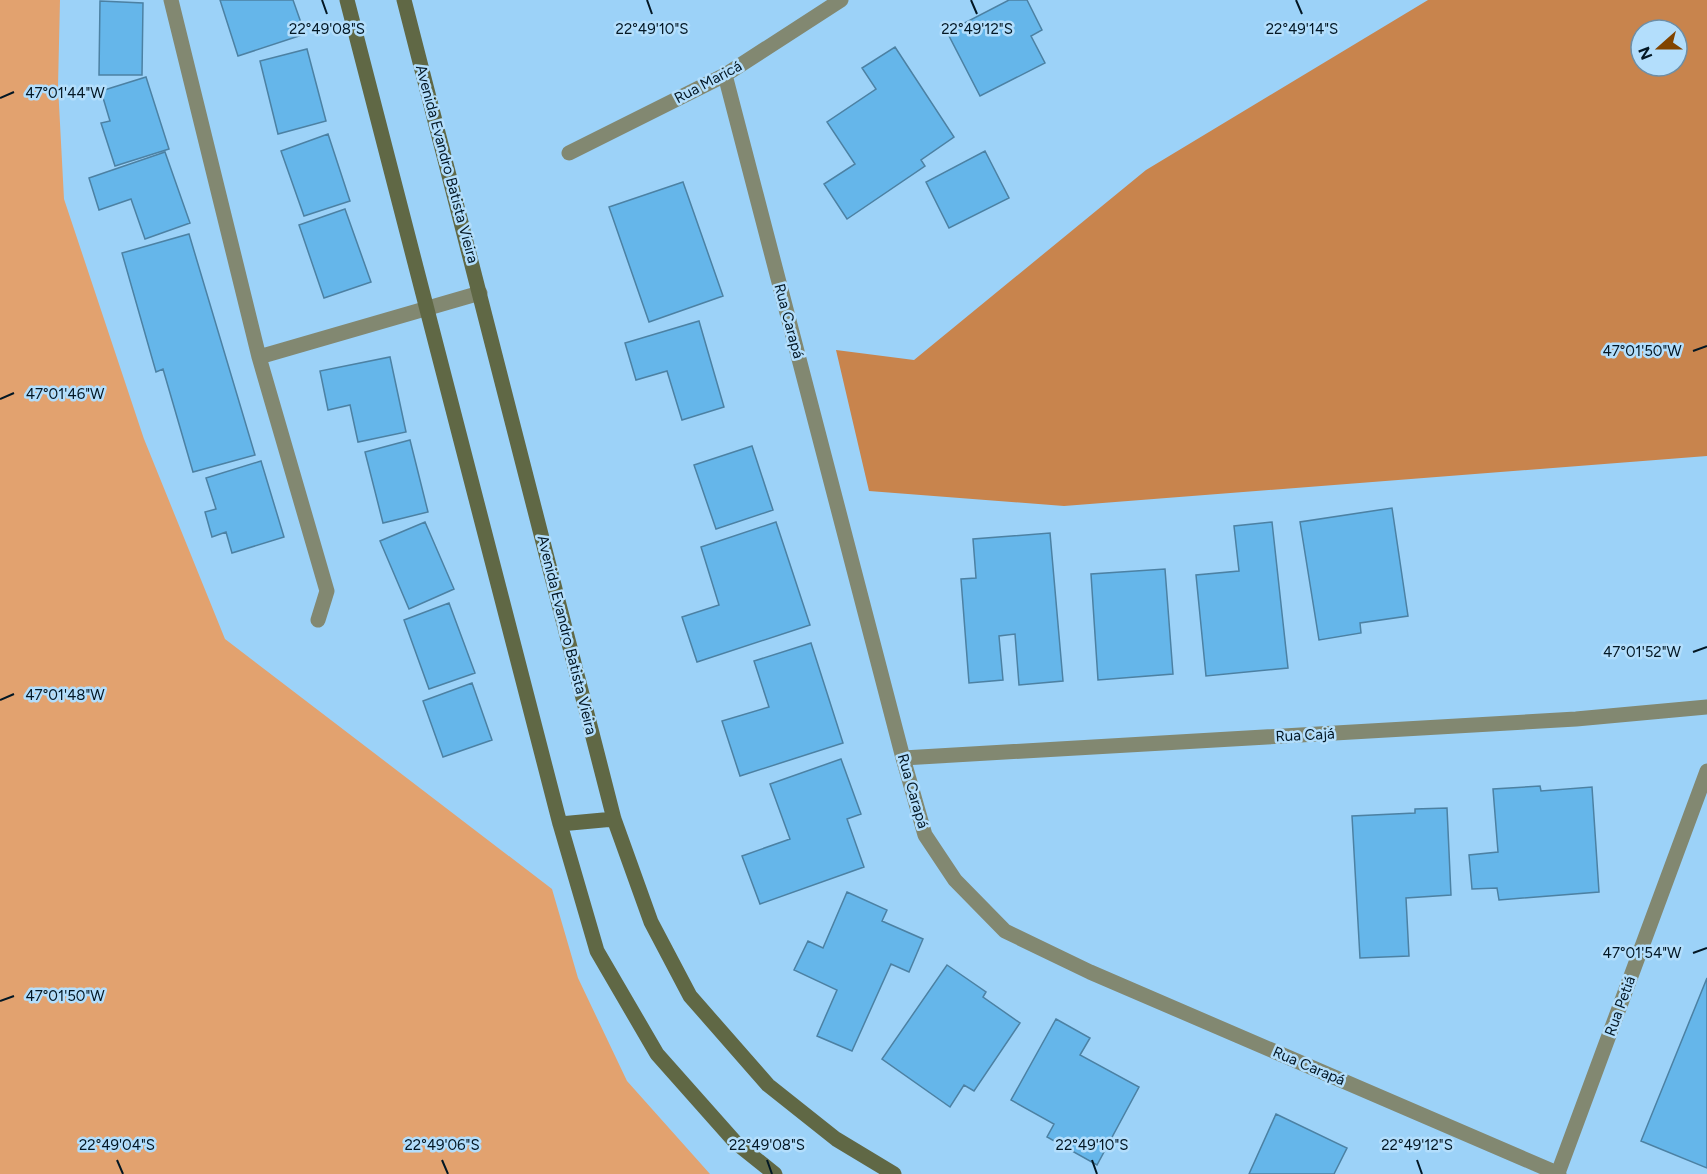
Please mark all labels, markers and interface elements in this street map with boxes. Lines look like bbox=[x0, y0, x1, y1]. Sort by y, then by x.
north arrow bbox=[1629, 18, 1689, 78]
text: 22°49'08"S bbox=[289, 20, 365, 38]
text: 22°49'10"S bbox=[616, 20, 688, 38]
text: 22°49'12"S bbox=[941, 20, 1013, 38]
text: 22°49'14"S bbox=[1266, 20, 1338, 38]
text: N bbox=[1634, 44, 1657, 62]
street label: Rua Maricá bbox=[671, 57, 745, 107]
street label: Avenida Evandro Batista Vieira bbox=[412, 63, 482, 265]
text: 47°01'44"W bbox=[25, 84, 105, 102]
street label: Rua Carapá bbox=[770, 282, 808, 360]
text: 47°01'50"W bbox=[1602, 342, 1682, 360]
text: 47°01'46"W bbox=[26, 385, 105, 403]
street label: Avenida Evandro Batista Vieira bbox=[533, 533, 601, 737]
text: 47°01'52"W bbox=[1603, 643, 1682, 661]
text: 47°01'48"W bbox=[25, 686, 105, 704]
street label: Rua Cajá bbox=[1275, 724, 1335, 746]
street label: Rua Carapá bbox=[894, 752, 932, 830]
text: 47°01'54"W bbox=[1603, 944, 1682, 962]
street label: Rua Petiá bbox=[1601, 973, 1639, 1039]
text: 47°01'50"W bbox=[25, 987, 105, 1005]
street label: Rua Carapá bbox=[1270, 1043, 1348, 1089]
text: 22°49'04"S bbox=[79, 1136, 155, 1154]
text: 22°49'06"S bbox=[404, 1136, 480, 1154]
text: 22°49'08"S bbox=[729, 1136, 805, 1154]
text: 22°49'10"S bbox=[1056, 1136, 1128, 1154]
text: 22°49'12"S bbox=[1381, 1136, 1453, 1154]

